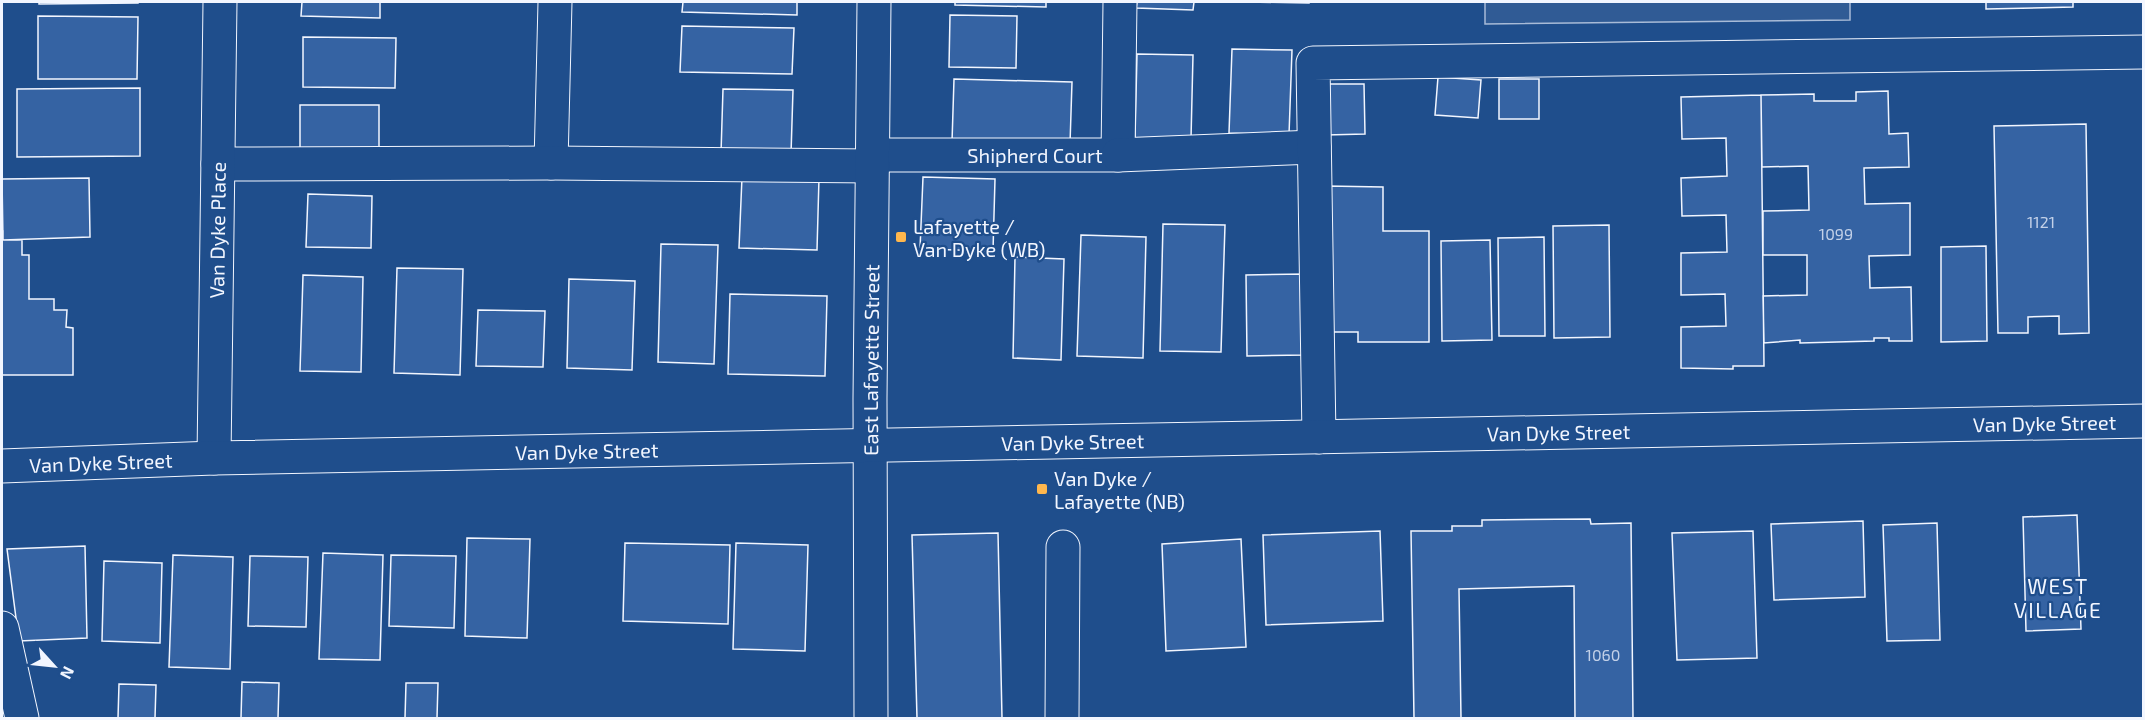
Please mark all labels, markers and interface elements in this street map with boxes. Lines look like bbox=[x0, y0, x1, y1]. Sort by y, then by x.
street label: Shipherd Court bbox=[967, 143, 1103, 167]
street label: Van Dyke Place bbox=[204, 161, 230, 299]
house number: 1121 bbox=[2027, 212, 2055, 231]
place label: Lafayette / Van Dyke (WB) bbox=[913, 214, 1046, 261]
house number: 1099 bbox=[1819, 224, 1853, 243]
marker: Lafayette / Van Dyke (WB) bbox=[894, 230, 908, 244]
street label: East Lafayette Street bbox=[858, 264, 883, 456]
street label: Van Dyke Street bbox=[1973, 410, 2117, 436]
street label: Van Dyke Street bbox=[1487, 419, 1631, 446]
street label: Van Dyke Street bbox=[1001, 428, 1145, 455]
street label: Van Dyke Street bbox=[515, 437, 659, 464]
street label: Van Dyke Street bbox=[29, 448, 173, 477]
place label: Van Dyke / Lafayette (NB) bbox=[1054, 466, 1185, 513]
marker: Van Dyke / Lafayette (NB) bbox=[1035, 482, 1049, 496]
district label: WEST VILLAGE bbox=[2014, 573, 2102, 622]
north arrow bbox=[24, 636, 84, 696]
house number: 1060 bbox=[1586, 645, 1620, 664]
text: N bbox=[57, 664, 79, 683]

